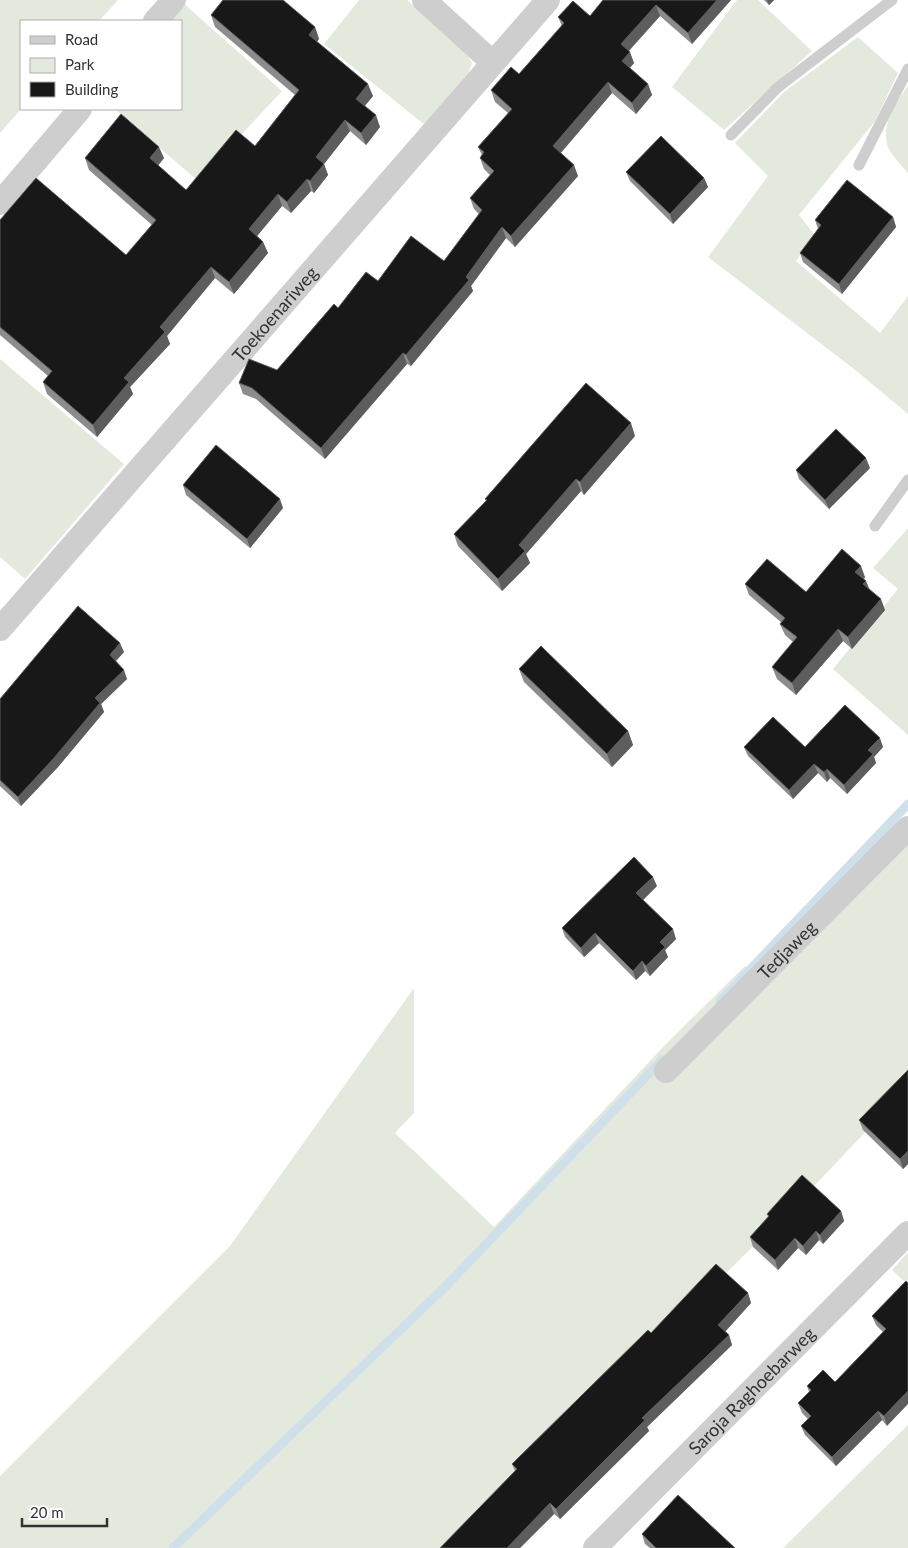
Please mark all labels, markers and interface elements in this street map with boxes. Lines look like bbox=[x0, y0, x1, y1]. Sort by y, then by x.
legend bbox=[20, 20, 182, 110]
text: Road bbox=[65, 30, 98, 48]
text: Park bbox=[65, 55, 95, 73]
text: Building bbox=[65, 80, 118, 98]
street label: Toekoenariweg bbox=[227, 262, 322, 366]
street label: Tedjaweg bbox=[753, 916, 821, 984]
street label: Saroja Raghoebarweg bbox=[684, 1322, 819, 1459]
scale bar bbox=[22, 1496, 108, 1528]
text: 20 m bbox=[30, 1503, 64, 1521]

